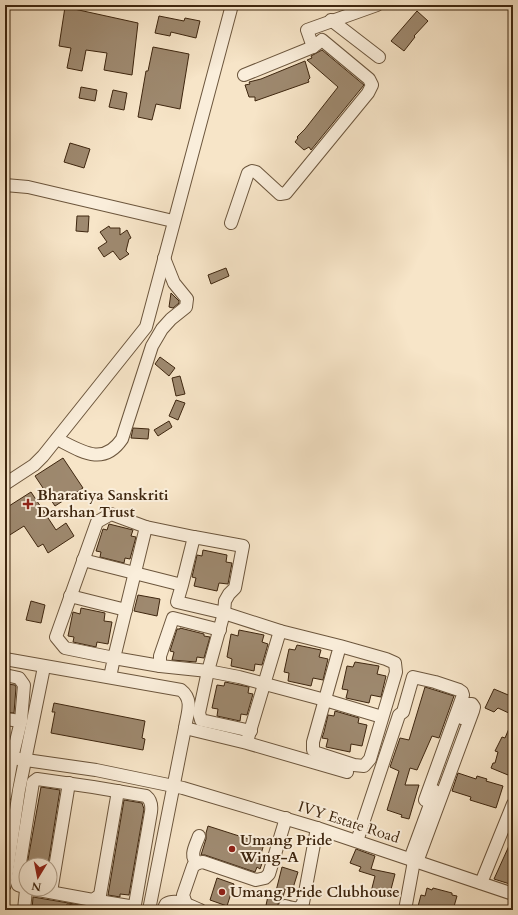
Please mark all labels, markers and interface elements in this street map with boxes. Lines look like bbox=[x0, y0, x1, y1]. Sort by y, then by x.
place label: Bharatiya Sanskriti Darshan Trust bbox=[37, 485, 169, 522]
marker: Bharatiya Sanskriti Darshan Trust bbox=[22, 498, 34, 510]
street label: IVY Estate Road bbox=[296, 796, 402, 848]
place label: Umang Pride Wing-A bbox=[239, 830, 332, 867]
marker: Umang Pride Wing-A bbox=[227, 844, 237, 854]
north arrow bbox=[18, 857, 58, 897]
text: N bbox=[30, 878, 42, 895]
place label: Umang Pride Clubhouse bbox=[230, 882, 400, 902]
marker: Umang Pride Clubhouse bbox=[217, 887, 227, 897]

